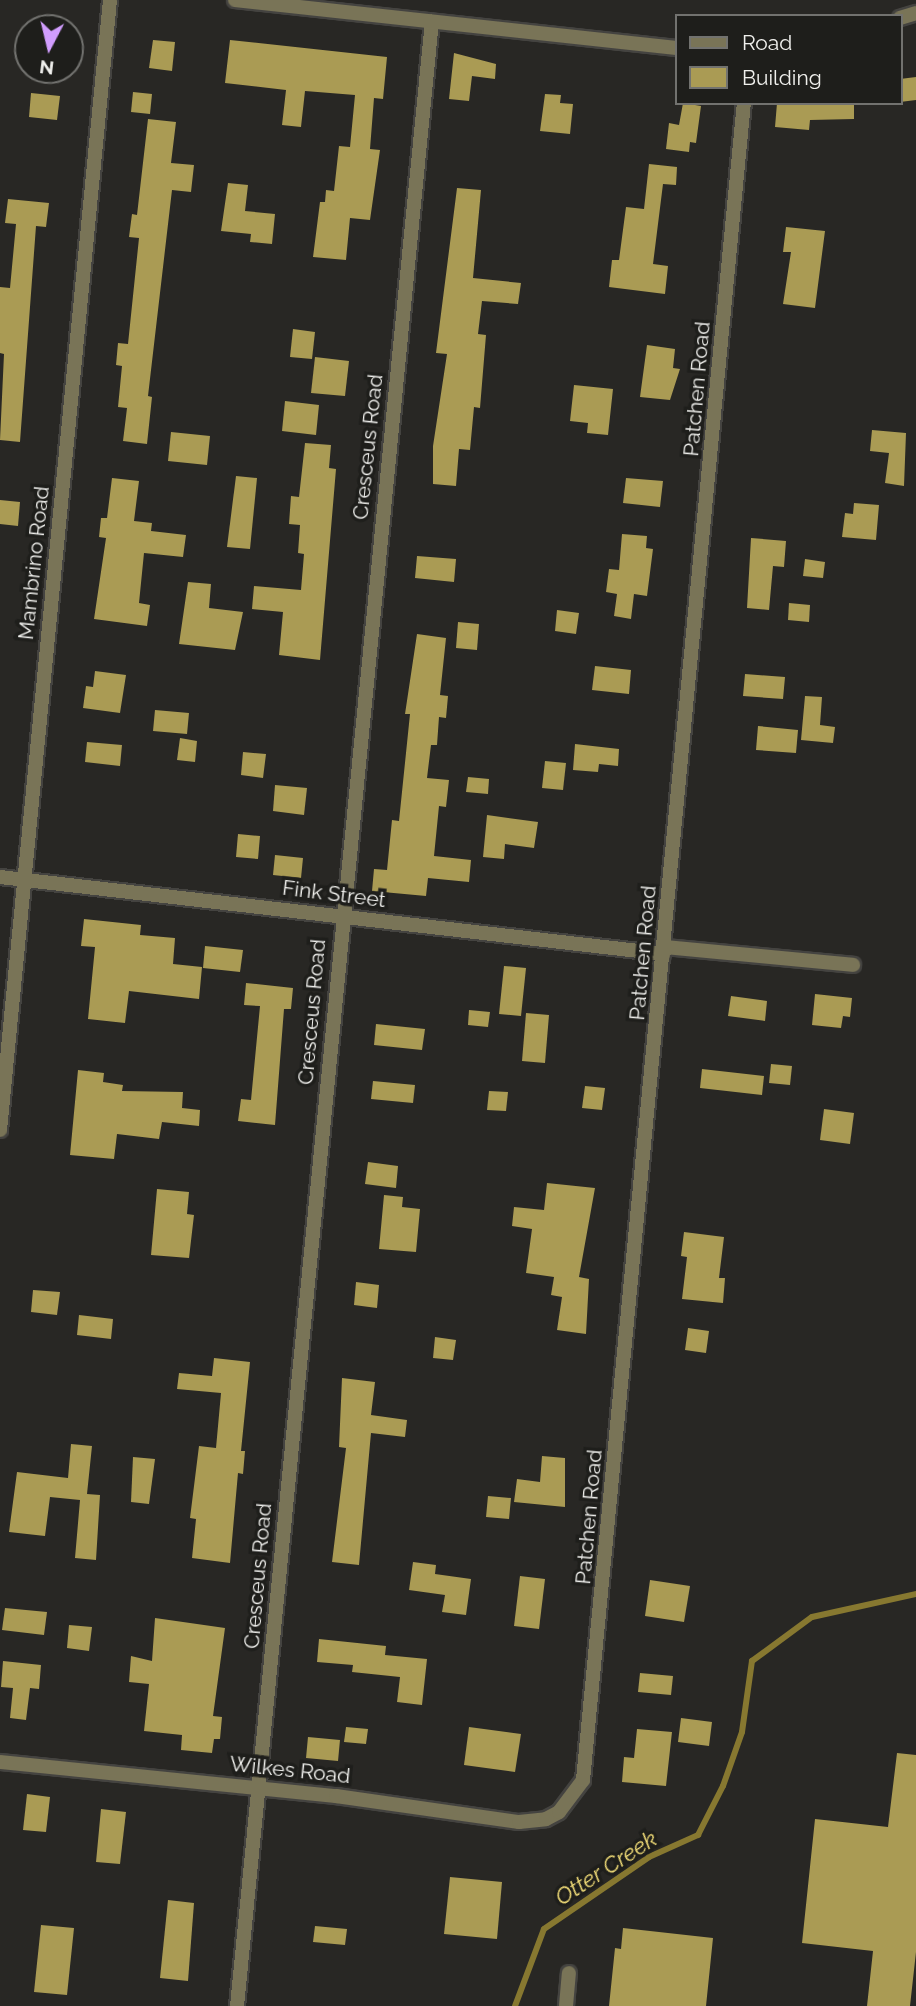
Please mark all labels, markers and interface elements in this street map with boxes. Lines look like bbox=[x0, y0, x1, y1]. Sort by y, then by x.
north arrow bbox=[14, 14, 84, 84]
legend bbox=[674, 14, 902, 105]
text: Road bbox=[742, 30, 792, 55]
text: N bbox=[38, 56, 55, 80]
text: Building bbox=[742, 65, 822, 90]
street label: Patchen Road bbox=[679, 321, 715, 457]
street label: Cresceus Road bbox=[348, 373, 388, 521]
street label: Mambrino Road bbox=[13, 485, 55, 641]
street label: Fink Street bbox=[281, 875, 387, 913]
street label: Patchen Road bbox=[625, 885, 661, 1021]
street label: Cresceus Road bbox=[293, 938, 331, 1086]
street label: Patchen Road bbox=[571, 1449, 607, 1585]
street label: Cresceus Road bbox=[239, 1502, 277, 1650]
street label: Wilkes Road bbox=[229, 1751, 351, 1789]
water label: Otter Creek bbox=[550, 1825, 662, 1911]

